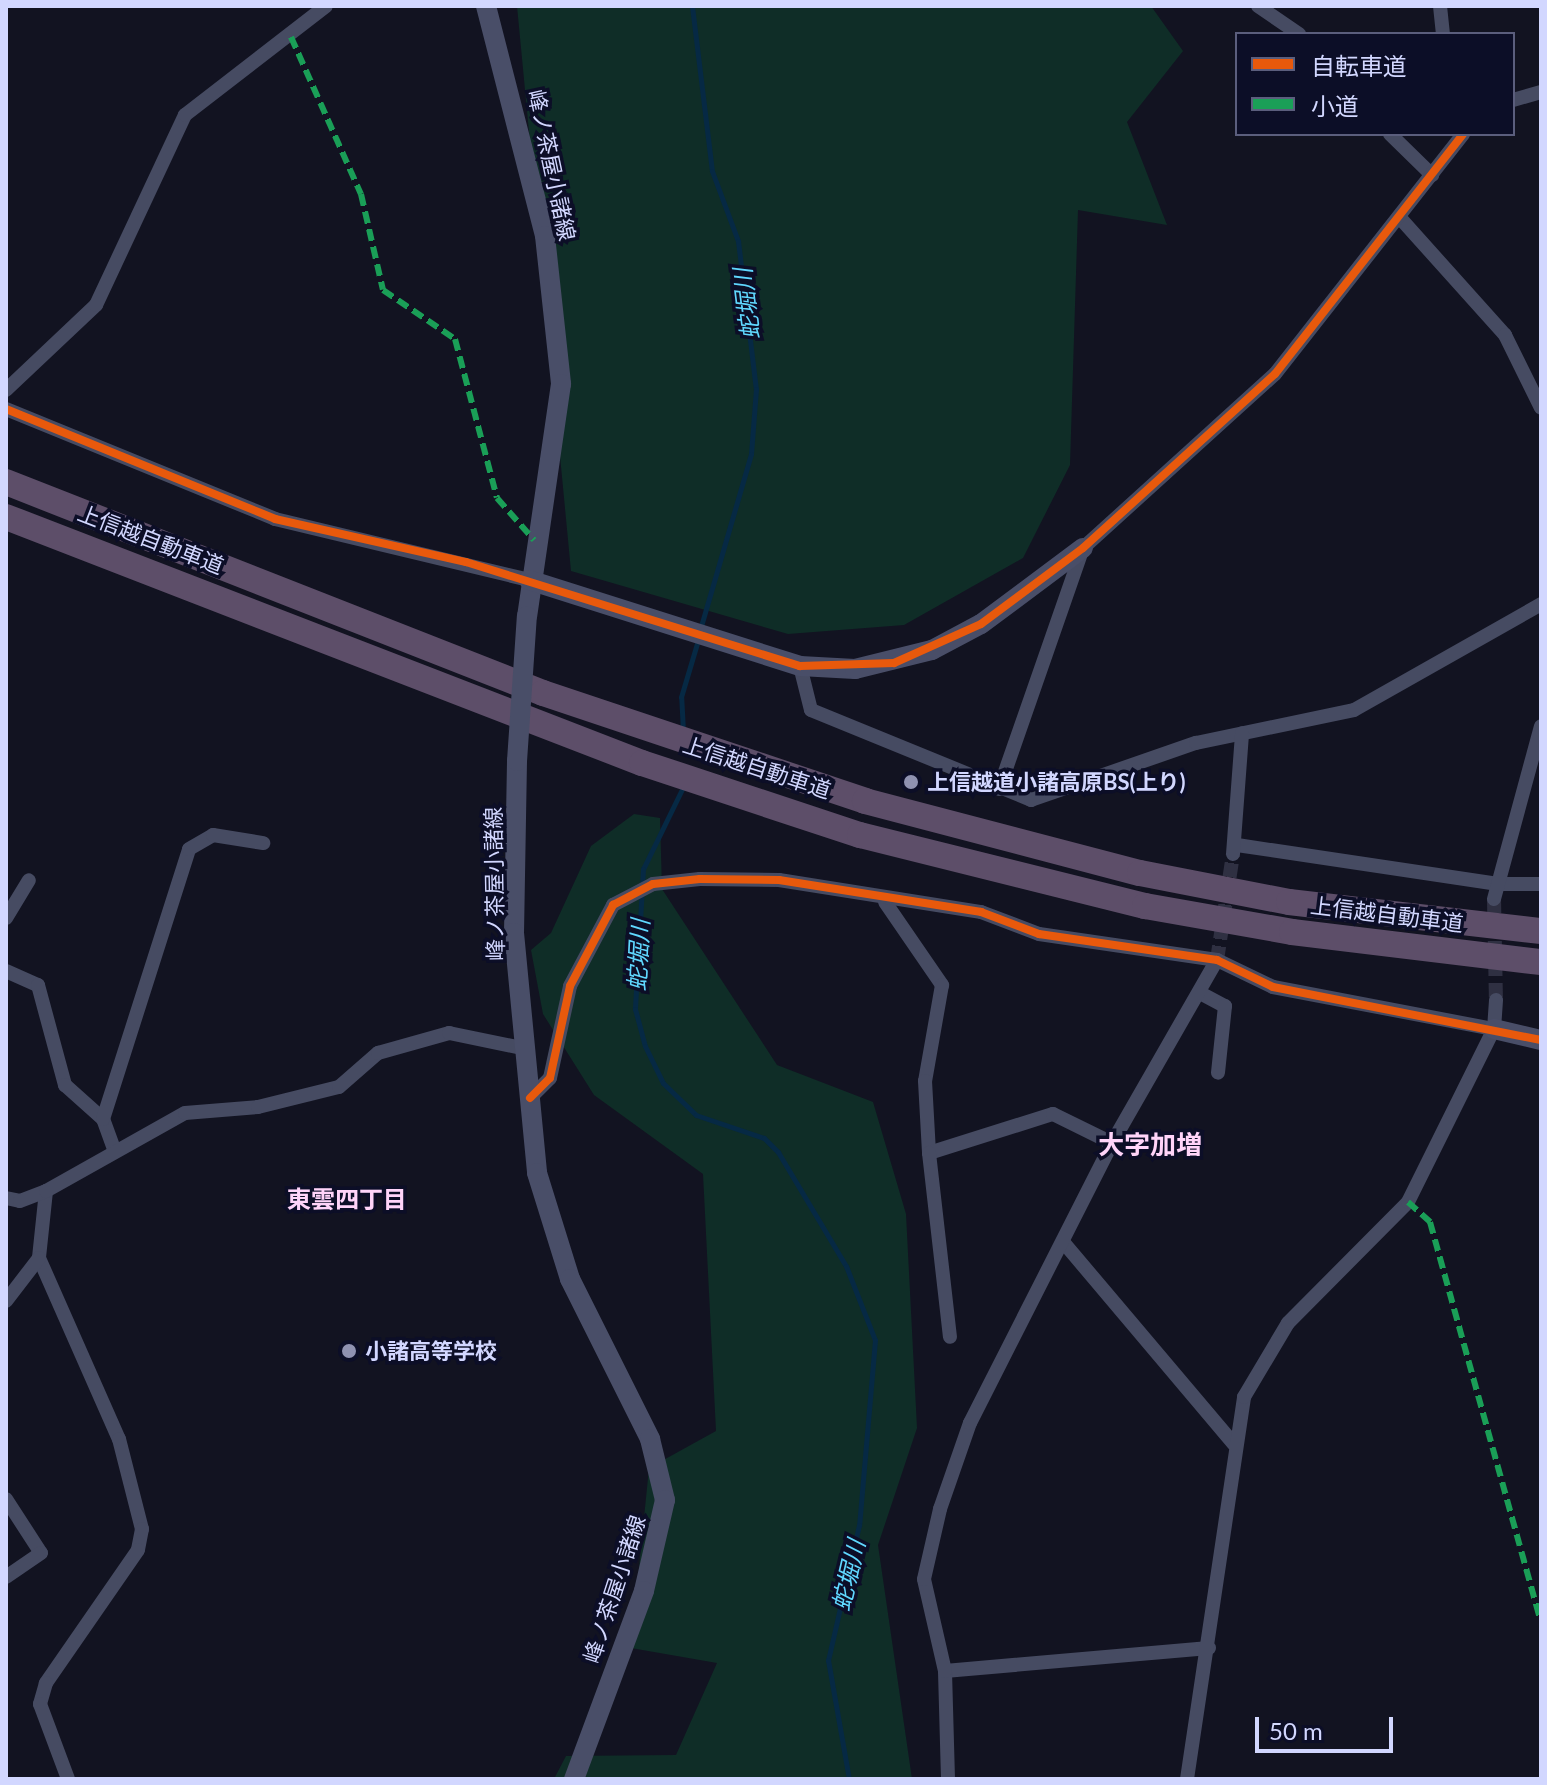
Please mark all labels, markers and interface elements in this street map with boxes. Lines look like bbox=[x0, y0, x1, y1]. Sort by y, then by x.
legend bbox=[1235, 32, 1515, 136]
text: 自転車道 bbox=[1311, 51, 1407, 80]
street label: 峰ノ茶屋小諸線 bbox=[523, 87, 581, 243]
text: 小道 bbox=[1311, 91, 1359, 120]
water label: 蛇堀川 bbox=[727, 267, 765, 341]
street label: 上信越自動車道 bbox=[74, 499, 228, 579]
street label: 上信越自動車道 bbox=[680, 731, 834, 803]
place label: 上信越道小諸高原BS(上り) bbox=[927, 769, 1186, 795]
marker: 上信越道小諸高原BS(上り) bbox=[902, 773, 920, 791]
street label: 峰ノ茶屋小諸線 bbox=[479, 807, 509, 961]
street label: 上信越自動車道 bbox=[1309, 892, 1465, 936]
water label: 蛇堀川 bbox=[622, 918, 654, 992]
district label: 大字加増 bbox=[1098, 1129, 1202, 1161]
district label: 東雲四丁目 bbox=[287, 1185, 407, 1213]
place label: 小諸高等学校 bbox=[365, 1338, 497, 1364]
marker: 小諸高等学校 bbox=[340, 1342, 358, 1360]
street label: 峰ノ茶屋小諸線 bbox=[578, 1512, 650, 1666]
water label: 蛇堀川 bbox=[826, 1537, 870, 1613]
scale bar bbox=[1259, 1701, 1397, 1751]
text: 50 m bbox=[1269, 1716, 1323, 1745]

